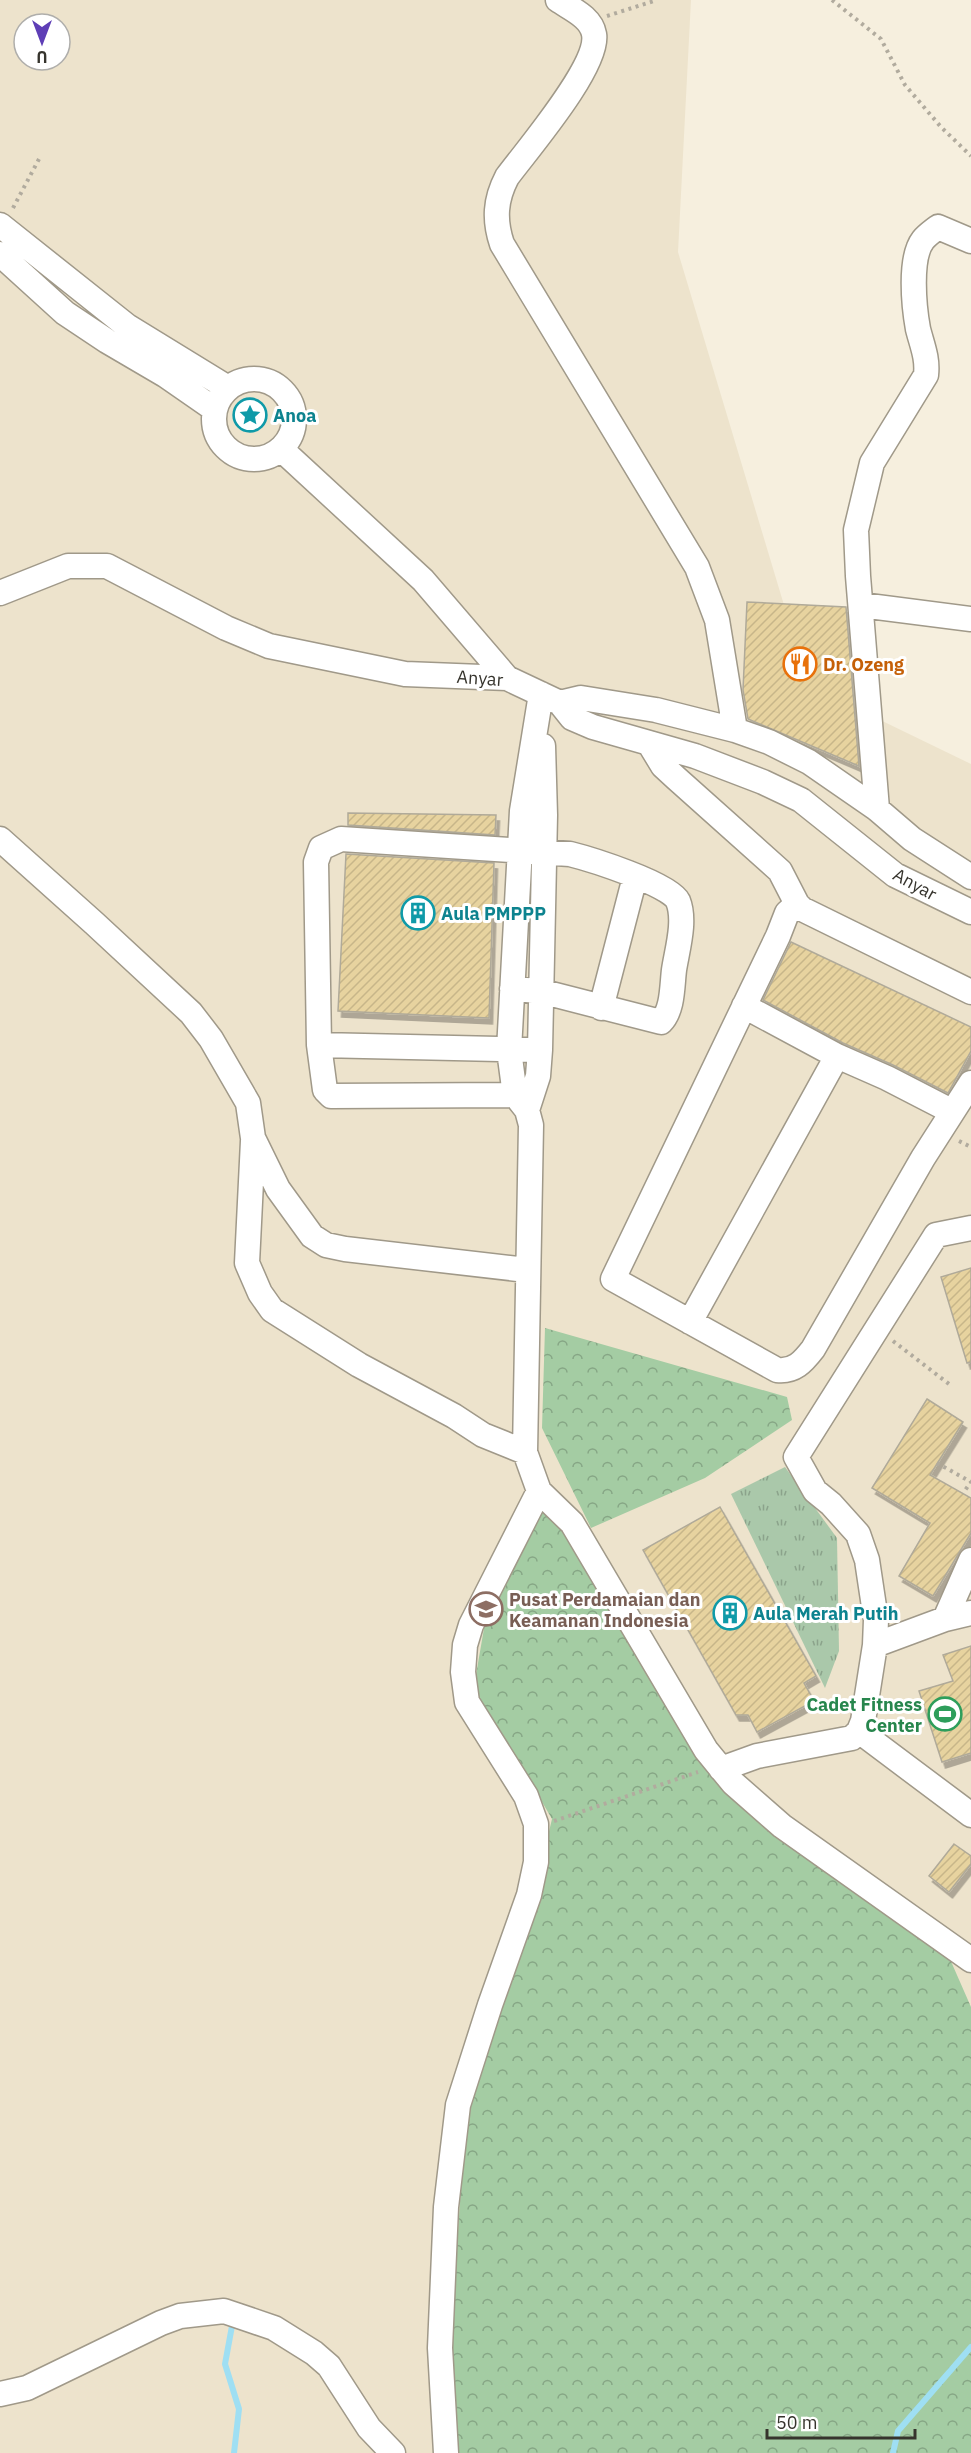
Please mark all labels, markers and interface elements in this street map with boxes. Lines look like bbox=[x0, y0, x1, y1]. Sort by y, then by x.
north arrow bbox=[12, 12, 72, 72]
text: U bbox=[36, 47, 48, 67]
place icon: Anoa bbox=[232, 397, 268, 433]
place label: Anoa bbox=[273, 404, 316, 427]
restaurant icon: Dr. Ozeng bbox=[782, 646, 818, 682]
place label: Dr. Ozeng bbox=[823, 653, 904, 676]
street label: Anyar bbox=[456, 665, 504, 691]
street label: Anyar bbox=[889, 863, 941, 906]
building icon: Aula PMPPP bbox=[400, 895, 436, 931]
place label: Aula PMPPP bbox=[441, 902, 546, 925]
place label: Pusat Perdamaian dan Keamanan Indonesia bbox=[509, 1588, 700, 1632]
school or university icon: Pusat Perdamaian dan Keamanan Indonesia bbox=[468, 1591, 504, 1627]
building icon: Aula Merah Putih bbox=[712, 1595, 748, 1631]
place label: Aula Merah Putih bbox=[753, 1602, 898, 1625]
place label: Cadet Fitness Center bbox=[806, 1693, 922, 1737]
sports icon: Cadet Fitness Center bbox=[927, 1696, 963, 1732]
scale bar bbox=[767, 2402, 916, 2440]
text: 50 m bbox=[776, 2411, 818, 2434]

